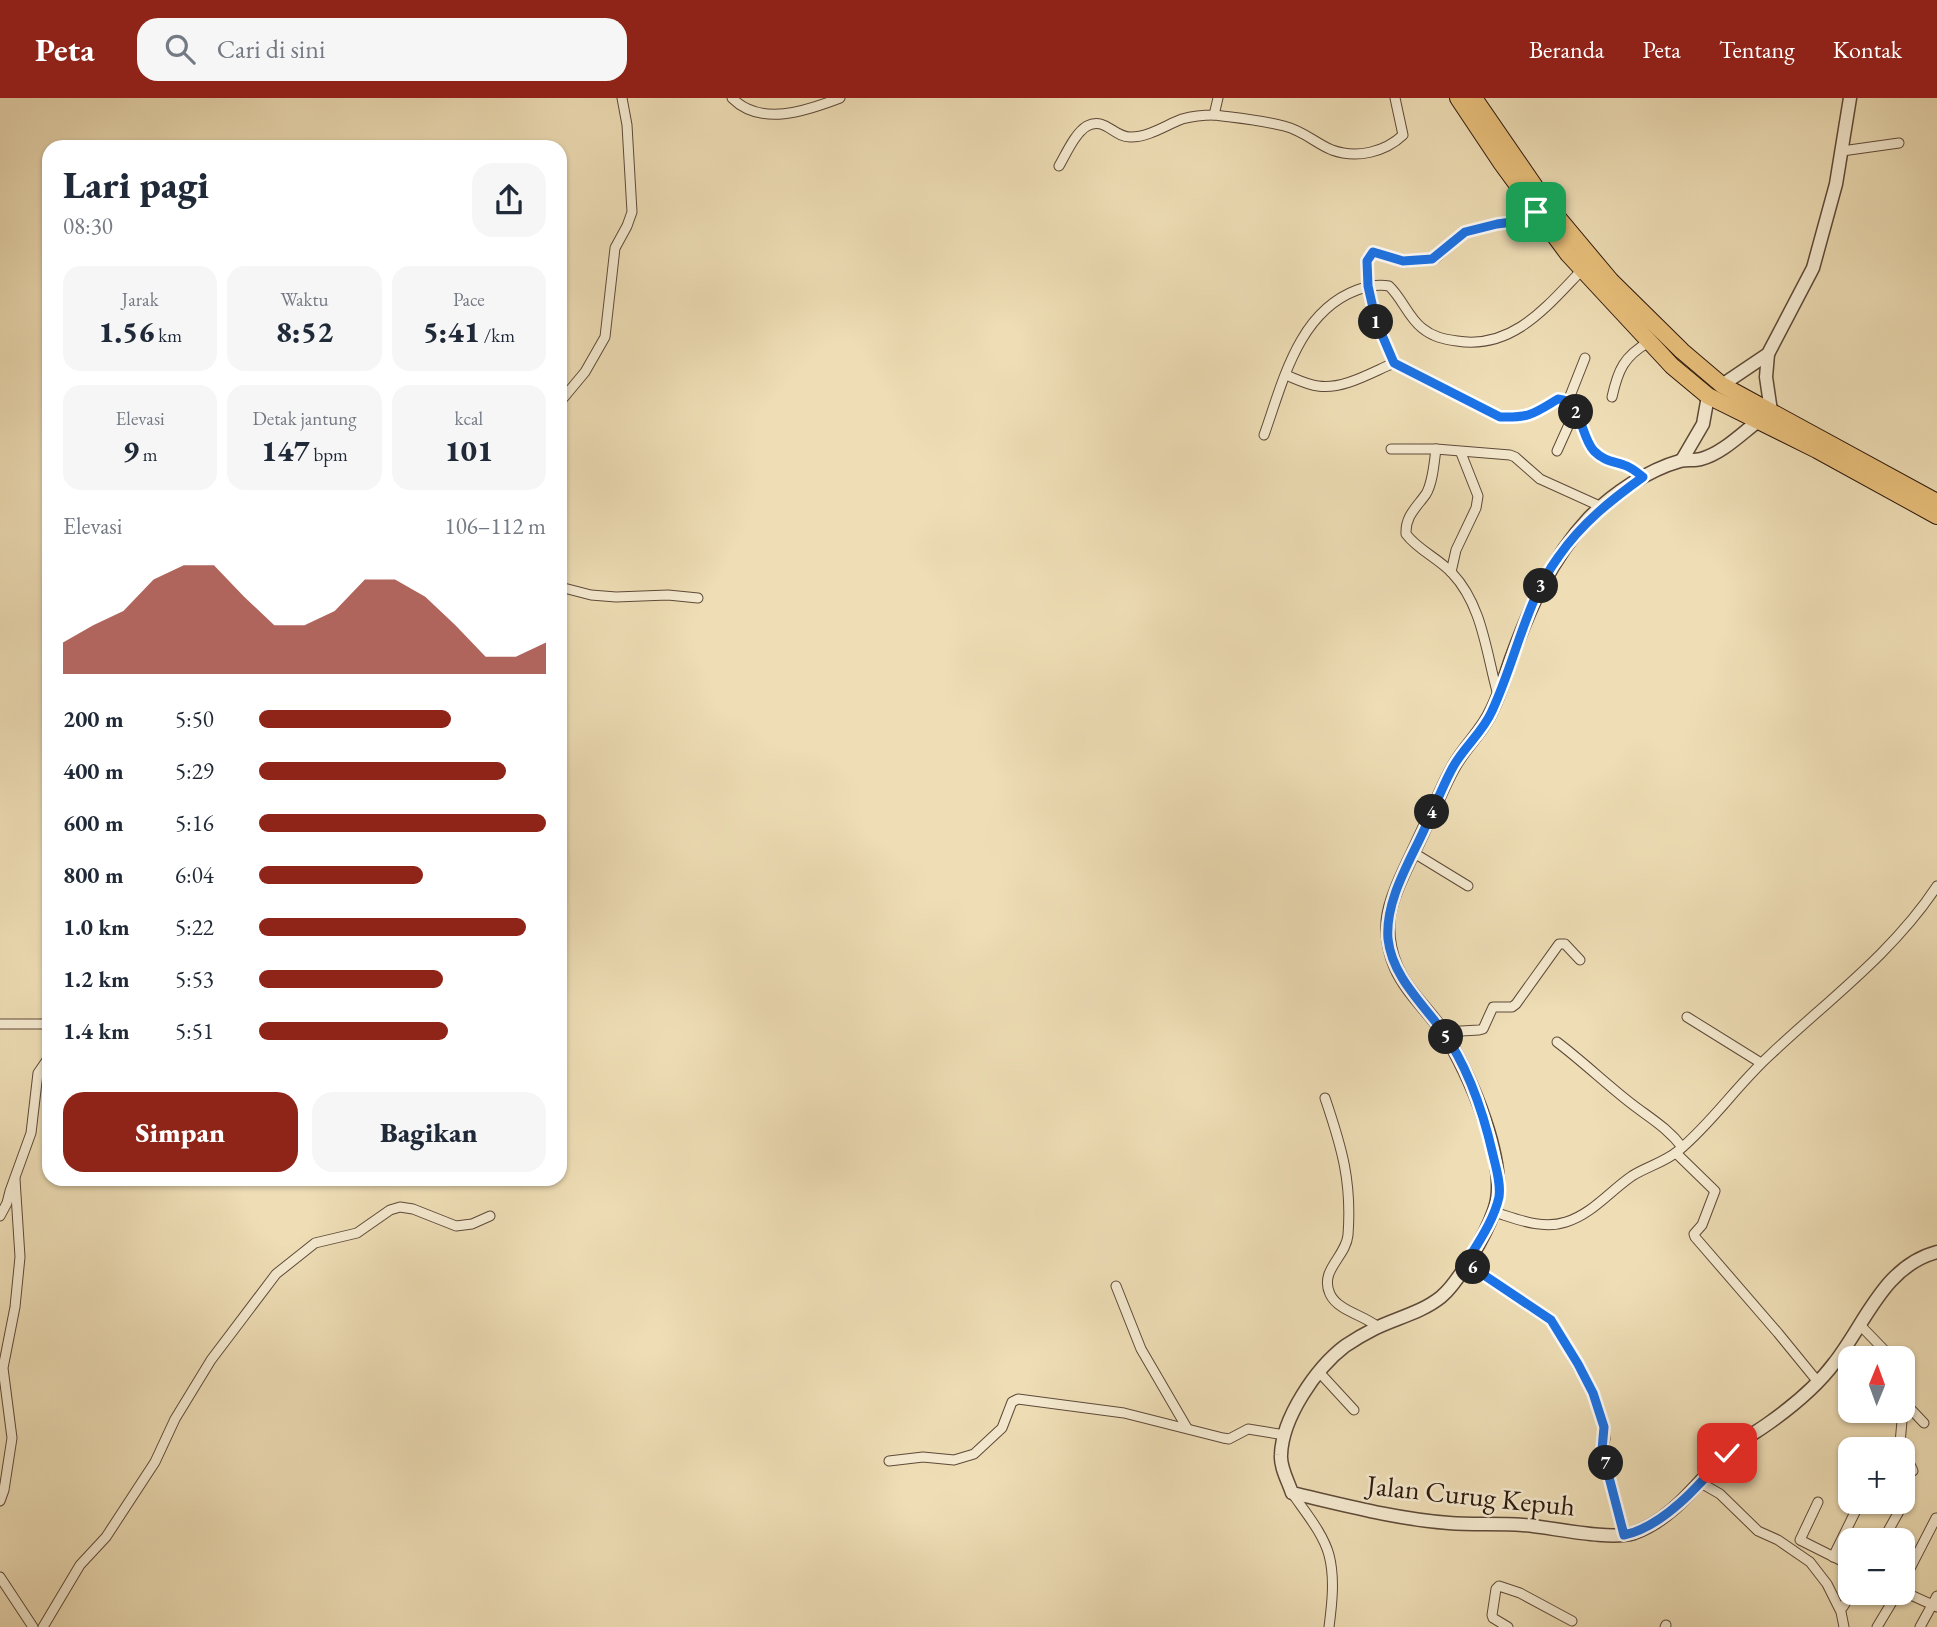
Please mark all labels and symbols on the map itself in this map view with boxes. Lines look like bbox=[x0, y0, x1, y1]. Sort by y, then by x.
pin bbox=[1506, 182, 1566, 242]
pin: 1 bbox=[1358, 304, 1394, 340]
pin: 2 bbox=[1558, 394, 1594, 430]
pin: 3 bbox=[1524, 568, 1558, 603]
pin: 4 bbox=[1414, 794, 1450, 830]
pin: 5 bbox=[1428, 1020, 1464, 1054]
pin: 6 bbox=[1456, 1250, 1490, 1284]
north arrow bbox=[1838, 1346, 1914, 1423]
pin bbox=[1697, 1423, 1757, 1483]
pin: 7 bbox=[1588, 1446, 1624, 1480]
street label: Jalan Curug Kepuh bbox=[1363, 1466, 1577, 1524]

